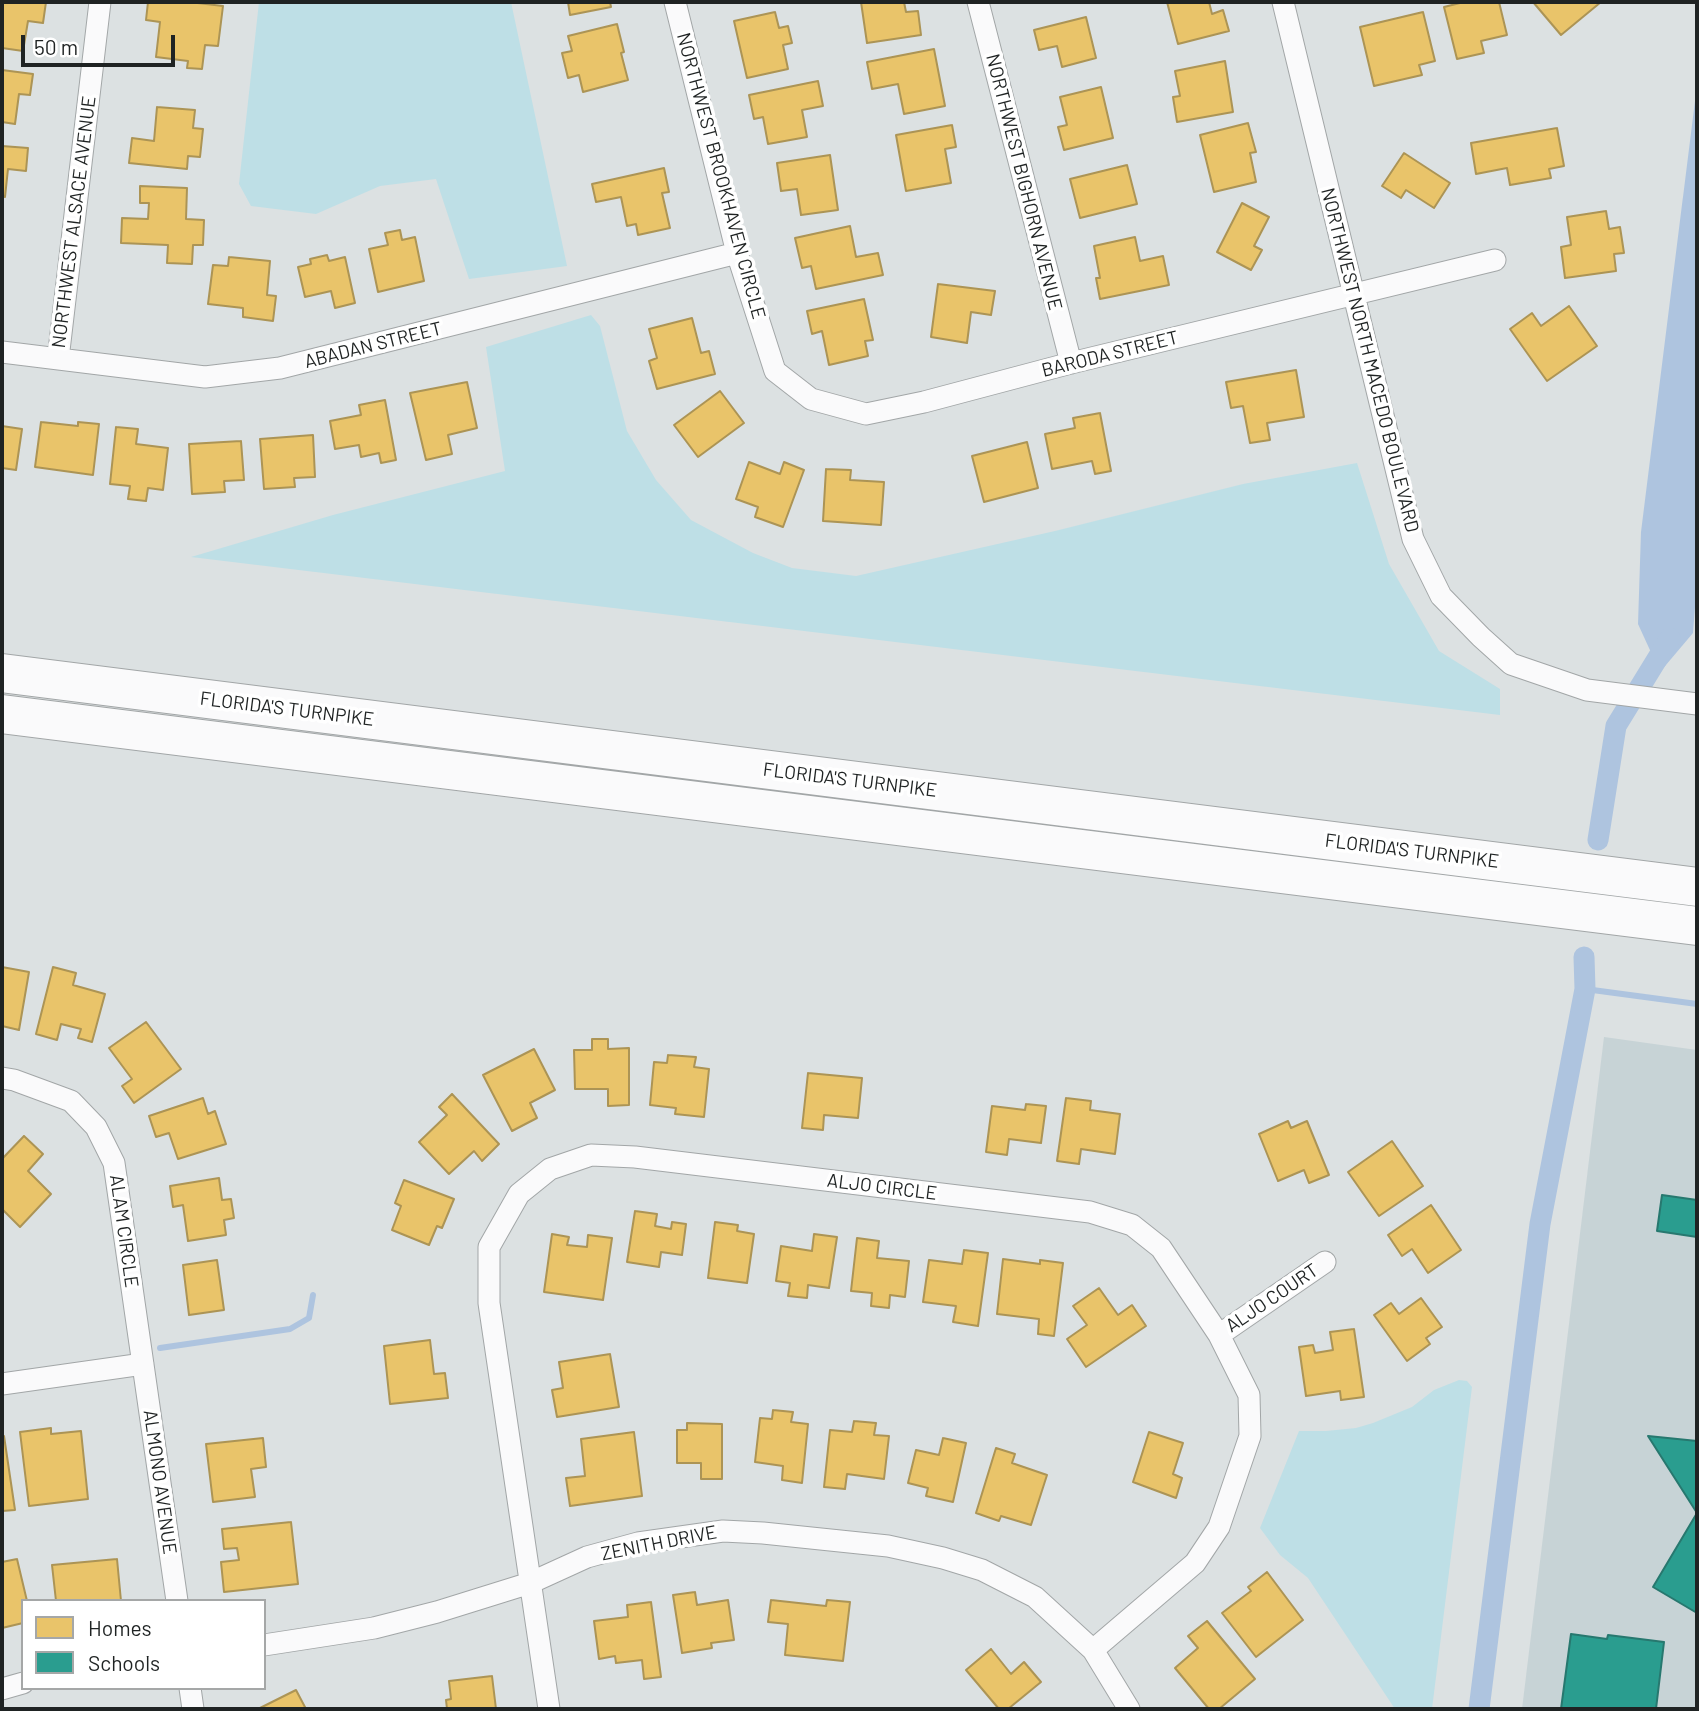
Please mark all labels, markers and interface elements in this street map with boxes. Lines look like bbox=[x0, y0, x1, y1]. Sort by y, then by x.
scale bar bbox=[24, 21, 178, 65]
street label: NORTHWEST BROOKHAVEN CIRCLE bbox=[672, 30, 770, 322]
text: 50 m bbox=[34, 34, 78, 59]
street label: NORTHWEST BIGHORN AVENUE bbox=[981, 51, 1067, 313]
street label: NORTHWEST ALSACE AVENUE bbox=[47, 95, 101, 349]
street label: NORTHWEST NORTH MACEDO BOULEVARD bbox=[1316, 185, 1424, 535]
street label: ABADAN STREET bbox=[302, 317, 444, 373]
street label: BARODA STREET bbox=[1039, 326, 1181, 382]
street label: FLORIDA'S TURNPIKE bbox=[199, 687, 375, 731]
street label: FLORIDA'S TURNPIKE bbox=[762, 758, 938, 802]
street label: FLORIDA'S TURNPIKE bbox=[1324, 829, 1500, 873]
street label: ALJO CIRCLE bbox=[826, 1169, 938, 1205]
street label: ALAM CIRCLE bbox=[105, 1173, 143, 1289]
street label: ALJO COURT bbox=[1221, 1259, 1323, 1337]
street label: ALMONO AVENUE bbox=[139, 1408, 181, 1556]
street label: ZENITH DRIVE bbox=[599, 1521, 719, 1565]
legend bbox=[21, 1599, 266, 1690]
text: Homes bbox=[88, 1615, 152, 1640]
text: Schools bbox=[88, 1650, 160, 1675]

